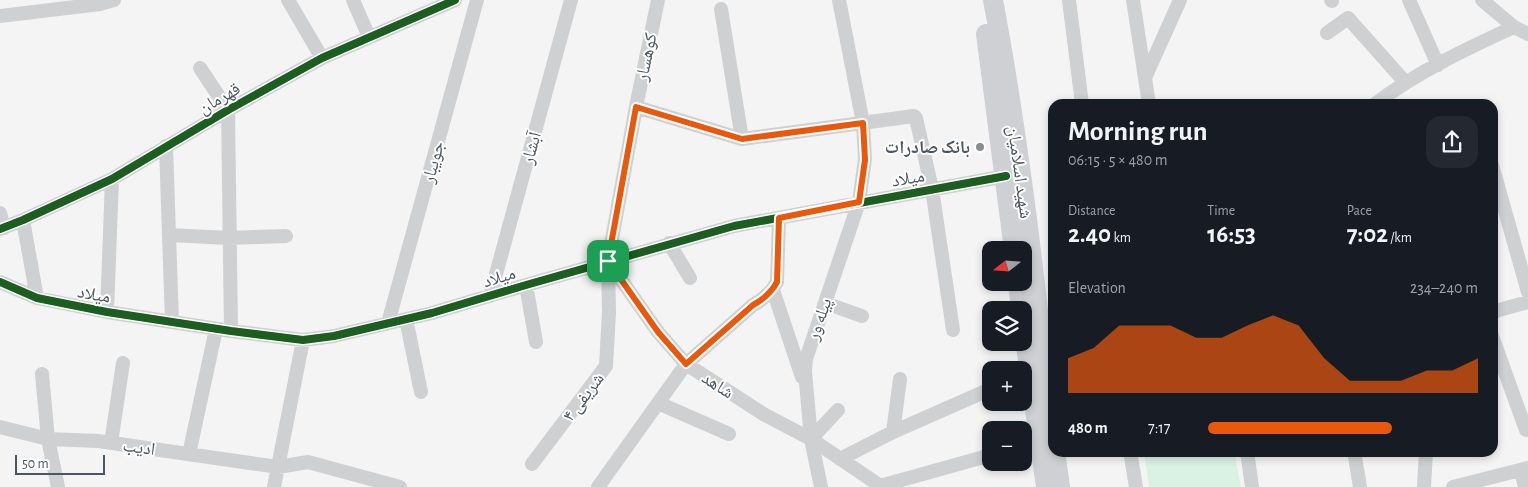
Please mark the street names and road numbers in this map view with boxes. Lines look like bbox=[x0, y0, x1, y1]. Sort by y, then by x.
street label: کوهسار bbox=[633, 31, 661, 84]
street label: قهرمان bbox=[196, 80, 244, 119]
street label: شهید اسلامیان bbox=[1003, 125, 1034, 220]
street label: آبشار bbox=[517, 129, 546, 167]
street label: جویبار bbox=[419, 139, 449, 186]
street label: میلاد bbox=[890, 167, 926, 191]
street label: میلاد bbox=[481, 265, 518, 292]
street label: میلاد bbox=[76, 283, 112, 307]
street label: پیله ور bbox=[804, 296, 837, 344]
street label: شاهد bbox=[698, 369, 737, 403]
street label: شریفی ۴ bbox=[560, 370, 609, 426]
street label: ادیب bbox=[121, 437, 156, 460]

